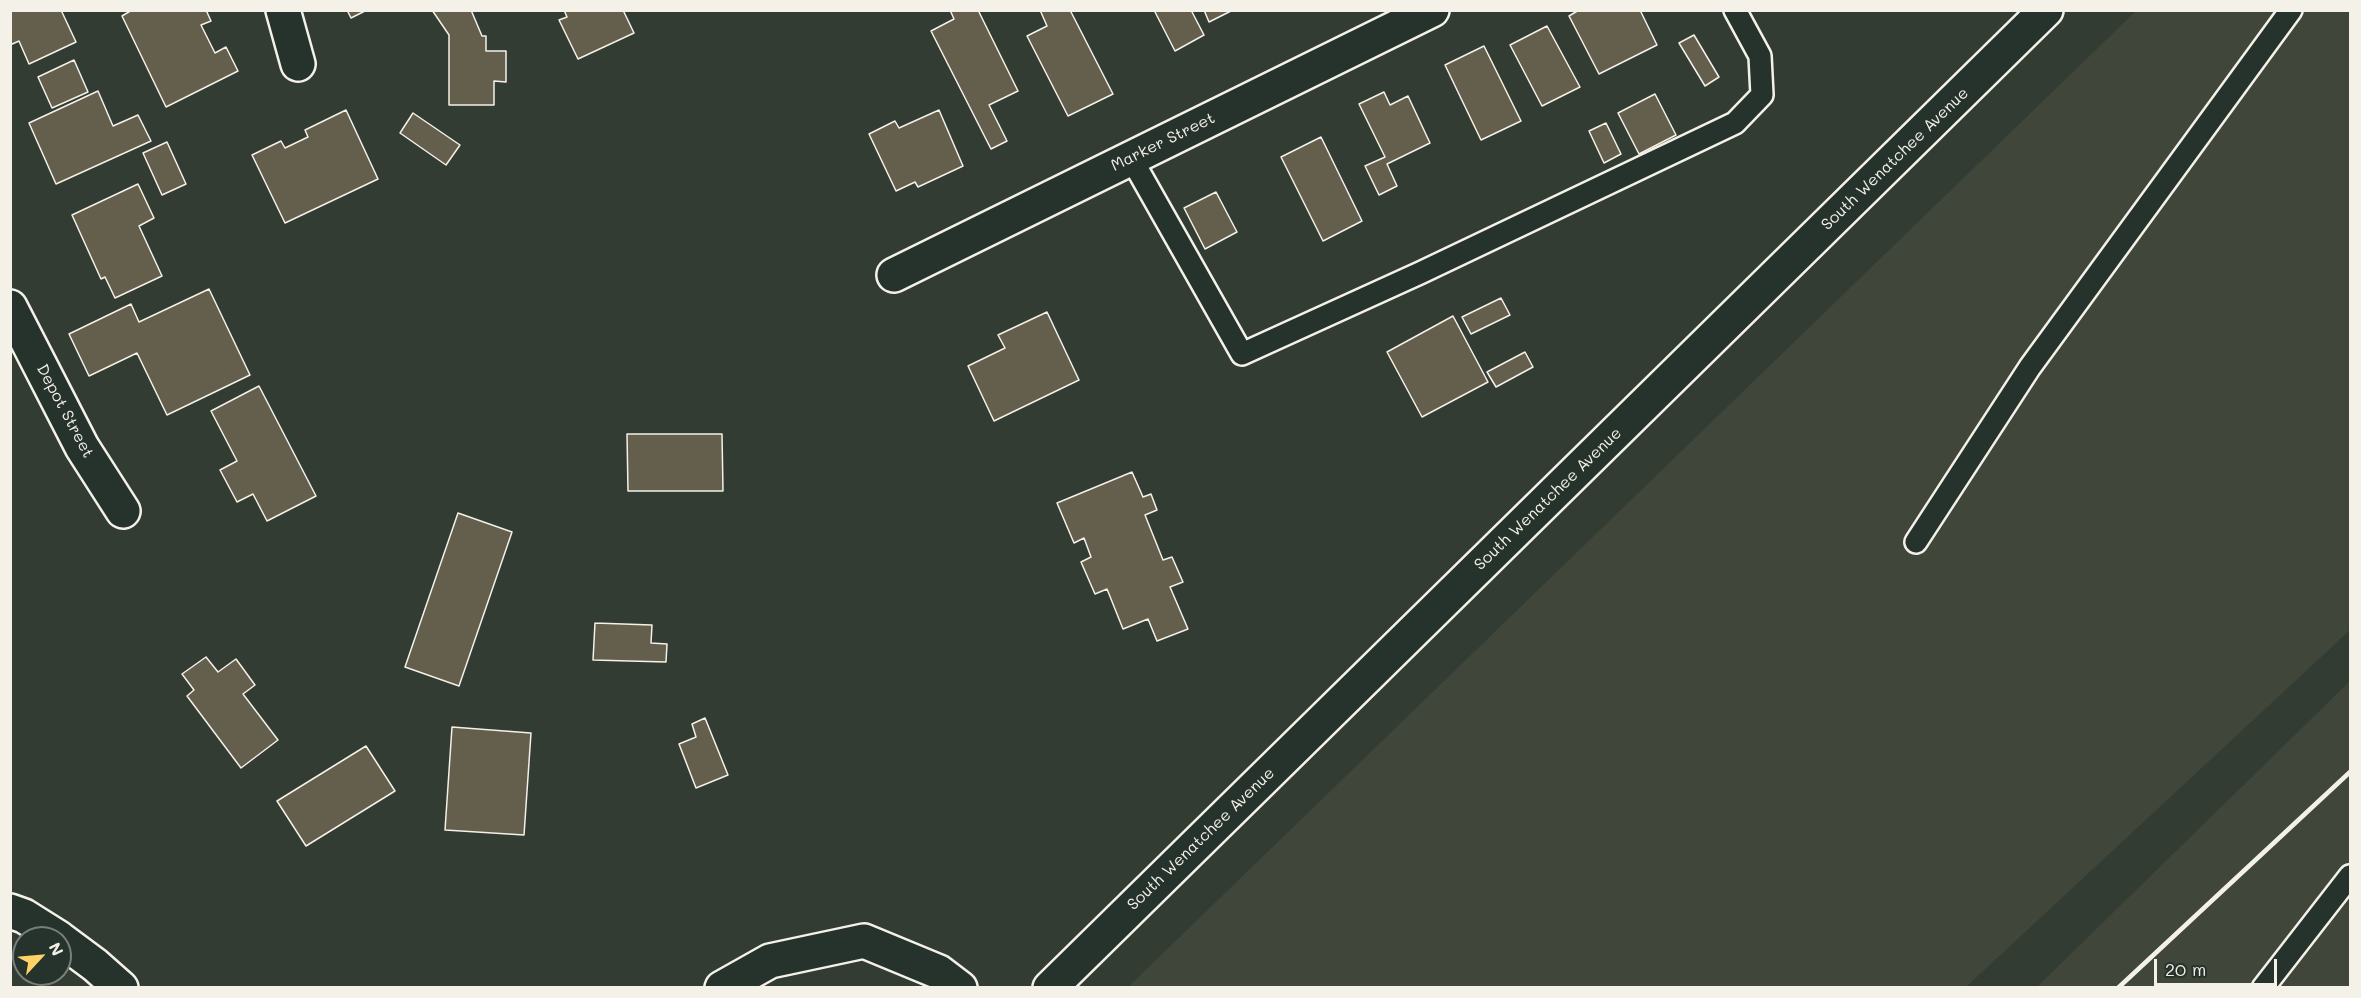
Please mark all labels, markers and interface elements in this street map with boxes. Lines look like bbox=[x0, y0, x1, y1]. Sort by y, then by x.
street label: South Wenatchee Avenue bbox=[1817, 84, 1973, 234]
street label: Marker Street bbox=[1108, 109, 1218, 175]
street label: Depot Street bbox=[32, 361, 98, 461]
street label: South Wenatchee Avenue bbox=[1470, 424, 1626, 574]
street label: South Wenatchee Avenue bbox=[1123, 764, 1279, 914]
north arrow bbox=[12, 926, 72, 986]
text: N bbox=[45, 939, 69, 959]
scale bar bbox=[2157, 947, 2280, 985]
text: 20 m bbox=[2165, 957, 2206, 981]

